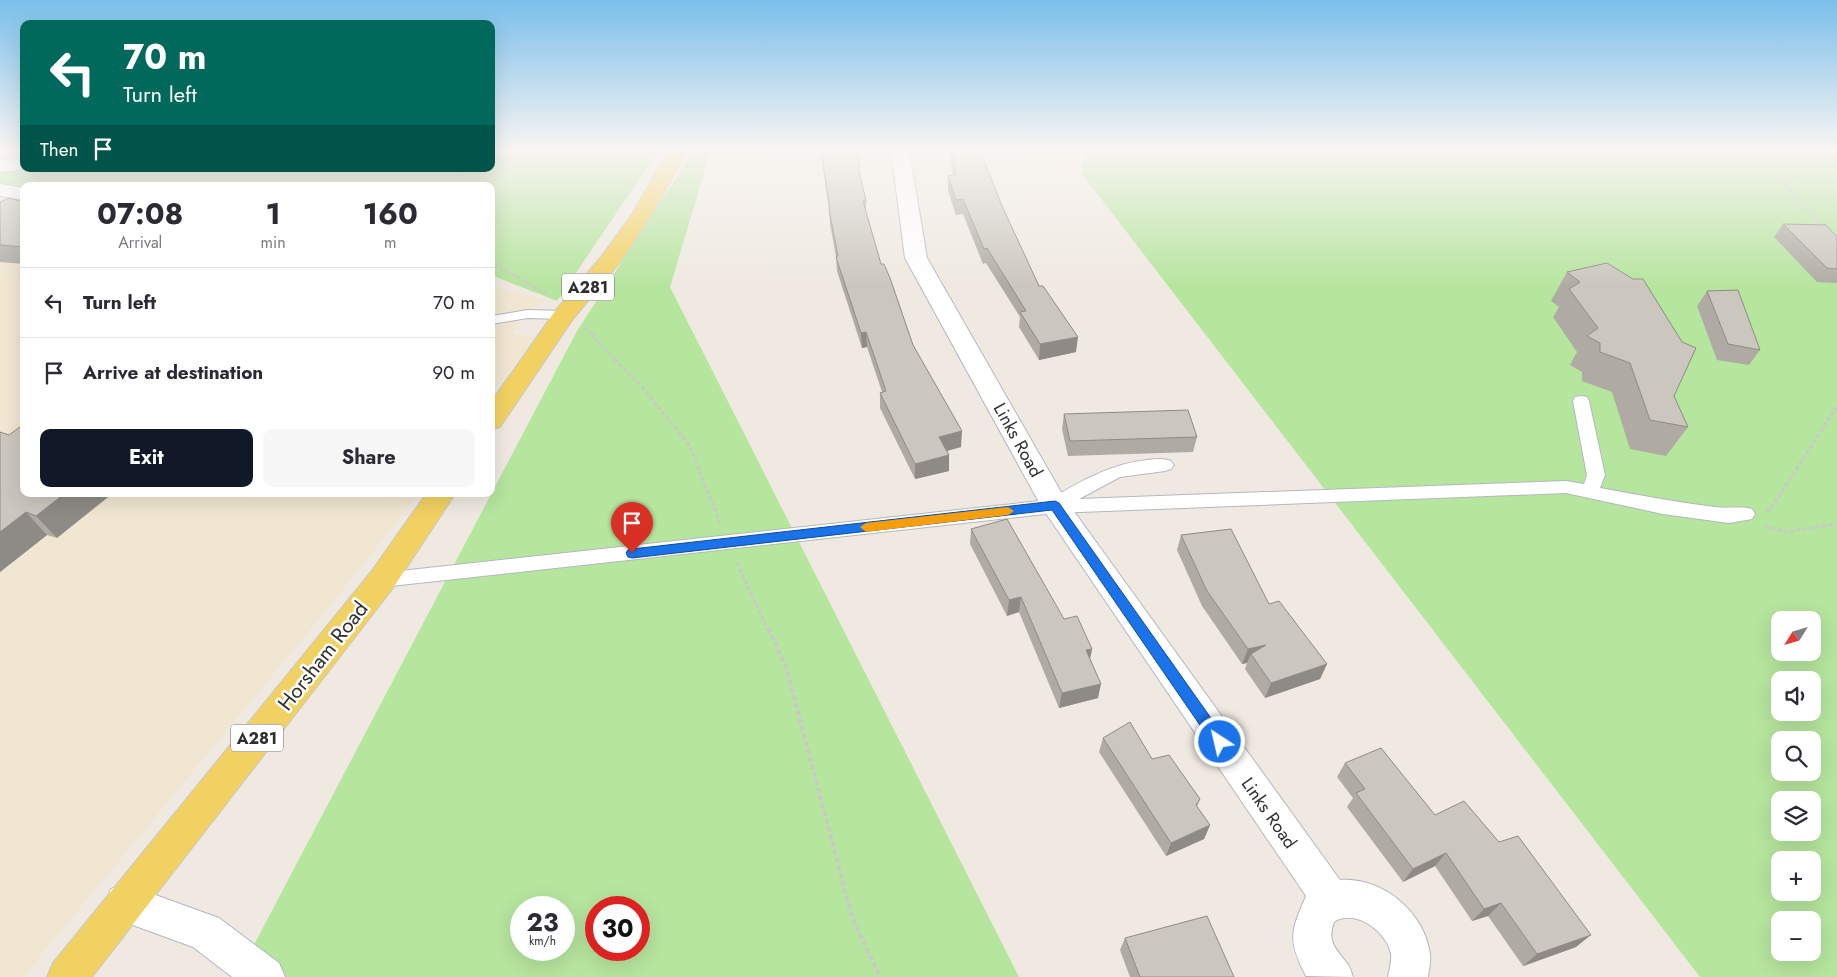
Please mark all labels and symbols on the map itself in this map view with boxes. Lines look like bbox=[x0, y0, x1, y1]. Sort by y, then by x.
road number: A281 bbox=[562, 274, 614, 300]
street label: Links Road bbox=[987, 398, 1049, 482]
pin bbox=[611, 502, 653, 553]
street label: Horsham Road bbox=[271, 595, 375, 717]
north arrow bbox=[1771, 611, 1821, 661]
position arrow bbox=[1193, 715, 1245, 767]
road number: A281 bbox=[231, 724, 283, 751]
street label: Links Road bbox=[1235, 772, 1303, 854]
speed limit sign: 30 bbox=[585, 896, 650, 961]

